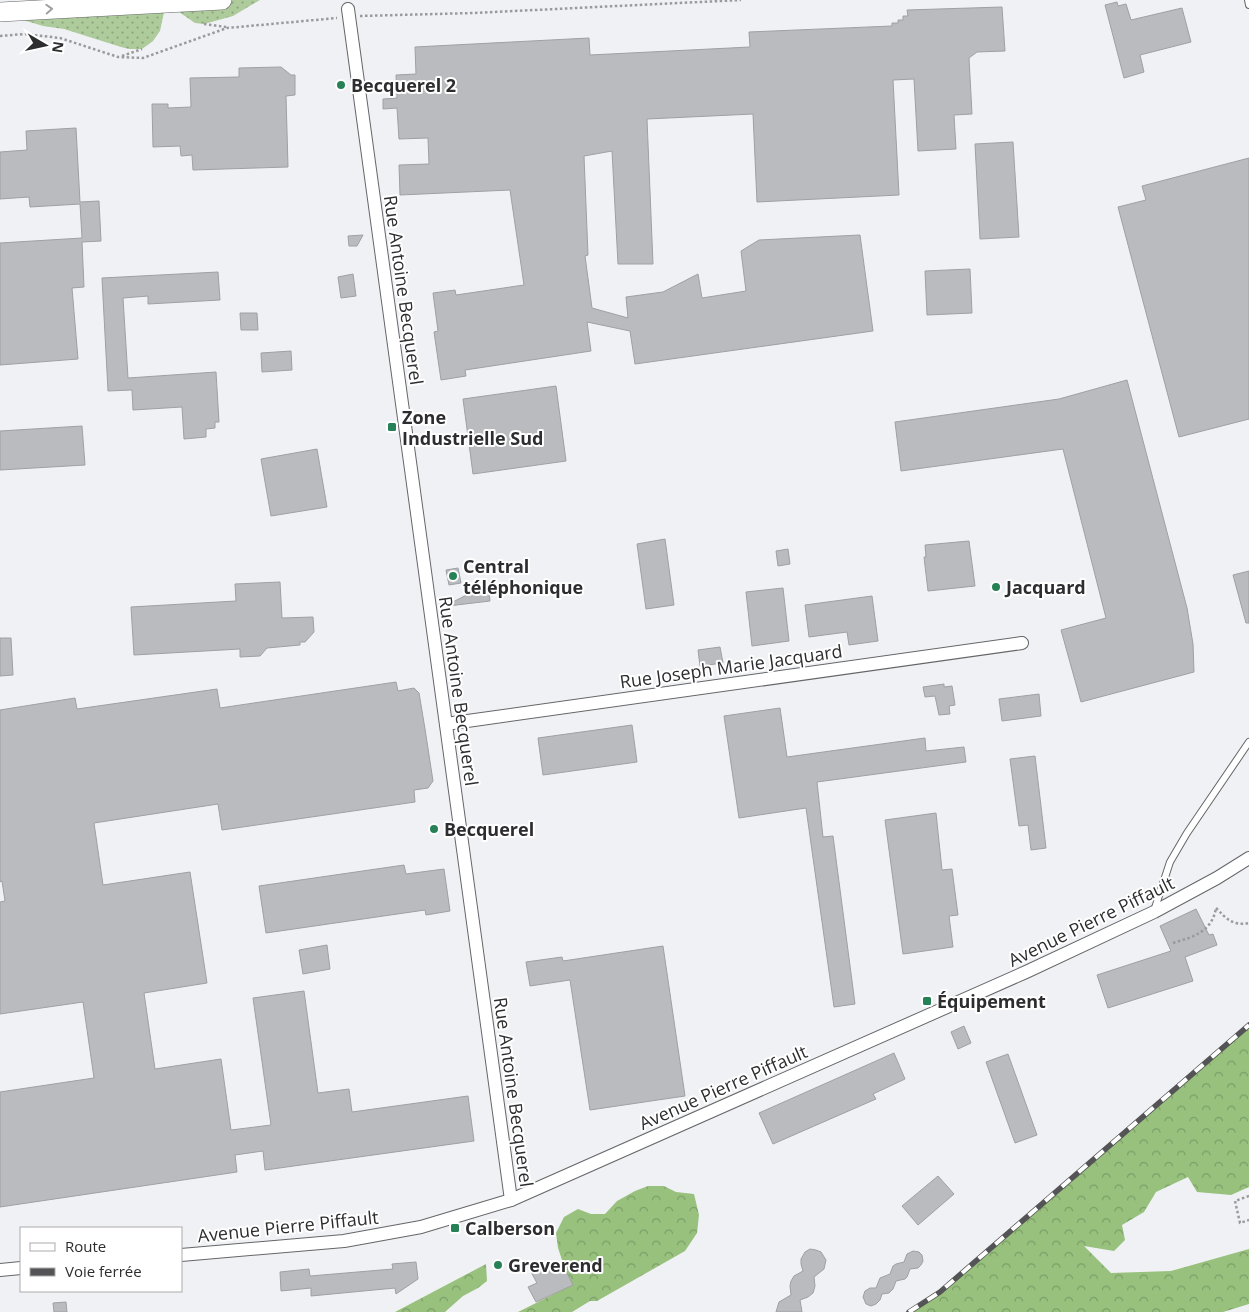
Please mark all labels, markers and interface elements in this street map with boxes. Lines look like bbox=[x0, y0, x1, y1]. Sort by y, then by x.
one-way arrow bbox=[45, 4, 53, 15]
north arrow bbox=[20, 20, 70, 70]
text: N bbox=[48, 40, 69, 54]
place label: Becquerel 2 bbox=[351, 73, 456, 97]
marker: Becquerel 2 bbox=[335, 79, 347, 91]
street label: Rue Antoine Becquerel bbox=[379, 194, 429, 386]
place label: Zone Industrielle Sud bbox=[402, 405, 544, 450]
marker: Zone Industrielle Sud bbox=[386, 421, 398, 433]
place label: Central téléphonique bbox=[463, 554, 583, 599]
marker: Central téléphonique bbox=[447, 570, 459, 582]
place label: Jacquard bbox=[1004, 575, 1086, 599]
marker: Jacquard bbox=[990, 581, 1002, 593]
street label: Rue Antoine Becquerel bbox=[434, 595, 484, 787]
street label: Rue Joseph Marie Jacquard bbox=[618, 638, 844, 694]
place label: Becquerel bbox=[444, 817, 534, 841]
marker: Becquerel bbox=[428, 823, 440, 835]
street label: Avenue Pierre Piffault bbox=[1004, 870, 1178, 972]
place label: Équipement bbox=[937, 989, 1046, 1013]
marker: Équipement bbox=[921, 995, 933, 1007]
street label: Rue Antoine Becquerel bbox=[489, 996, 539, 1188]
street label: Avenue Pierre Piffault bbox=[635, 1039, 811, 1135]
street label: Avenue Pierre Piffault bbox=[196, 1205, 380, 1247]
place label: Calberson bbox=[465, 1216, 555, 1240]
marker: Calberson bbox=[449, 1222, 461, 1234]
legend bbox=[20, 1227, 182, 1292]
text: Route bbox=[65, 1236, 106, 1256]
place label: Greverend bbox=[508, 1253, 603, 1277]
marker: Greverend bbox=[492, 1259, 504, 1271]
text: Voie ferrée bbox=[65, 1261, 142, 1281]

